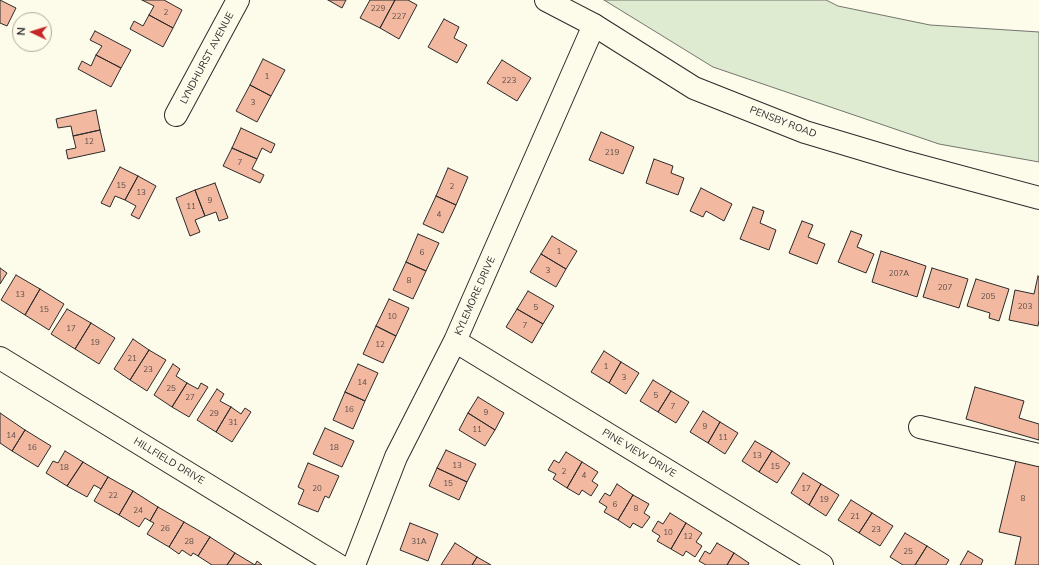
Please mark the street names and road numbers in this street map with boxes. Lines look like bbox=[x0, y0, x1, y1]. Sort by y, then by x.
street label: LYNDHURST AVENUE bbox=[178, 10, 236, 106]
street label: PENSBY ROAD bbox=[748, 104, 818, 140]
street label: KYLEMORE DRIVE bbox=[452, 255, 498, 337]
street label: PINE VIEW DRIVE bbox=[600, 426, 678, 480]
street label: HILLFIELD DRIVE bbox=[131, 435, 207, 487]

